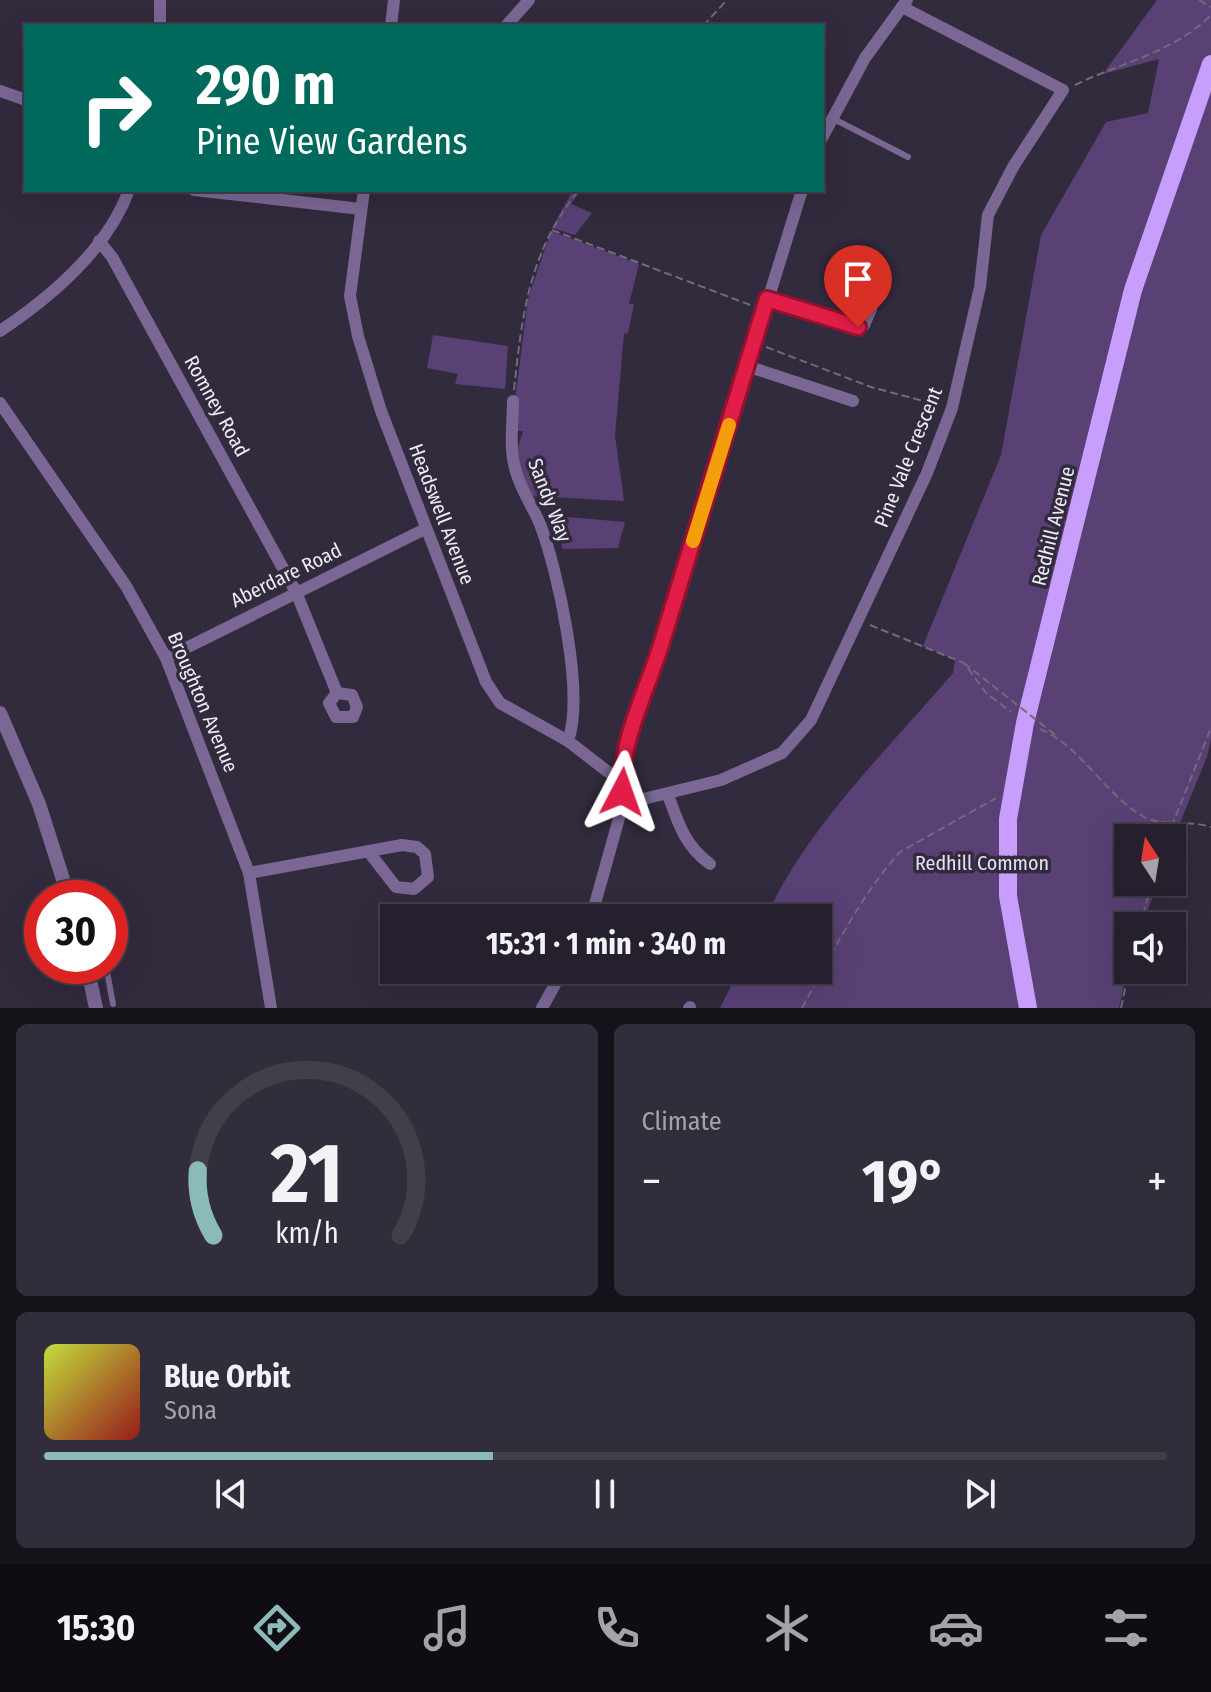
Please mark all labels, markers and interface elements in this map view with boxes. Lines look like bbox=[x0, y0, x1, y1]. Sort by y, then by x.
text: 290 m bbox=[196, 52, 336, 119]
icon: right bbox=[64, 56, 168, 160]
text: Pine View Gardens bbox=[196, 120, 468, 164]
pin bbox=[824, 245, 892, 327]
icon: arrive bbox=[836, 257, 880, 301]
street label: Romney Road bbox=[179, 351, 255, 461]
street label: Pine Vale Crescent bbox=[869, 383, 947, 531]
street label: Headswell Avenue bbox=[404, 440, 480, 588]
street label: Sandy Way bbox=[523, 455, 577, 545]
street label: Redhill Avenue bbox=[1027, 464, 1079, 588]
street label: Aberdare Road bbox=[227, 538, 345, 612]
street label: Broughton Avenue bbox=[163, 628, 243, 776]
position arrow bbox=[580, 750, 664, 834]
north arrow bbox=[1114, 824, 1186, 896]
map controls bbox=[1114, 824, 1186, 984]
park label: Redhill Common bbox=[915, 851, 1049, 875]
speed limit sign: 30 bbox=[24, 880, 128, 984]
button: sound bbox=[1114, 912, 1186, 984]
text: 15:31 · 1 min · 340 m bbox=[486, 926, 726, 962]
text: Climate bbox=[642, 1106, 722, 1137]
text: 21 bbox=[270, 1124, 343, 1224]
text: 19° bbox=[862, 1146, 946, 1218]
text: − bbox=[642, 1155, 661, 1208]
text: + bbox=[1147, 1155, 1167, 1208]
text: km/h bbox=[275, 1216, 339, 1251]
text: Blue Orbit bbox=[164, 1359, 290, 1395]
text: Sona bbox=[164, 1395, 217, 1426]
icon: previous bbox=[209, 1472, 253, 1516]
icon: pause bbox=[583, 1472, 627, 1516]
icon: next bbox=[958, 1472, 1002, 1516]
icon: directions bbox=[249, 1600, 305, 1656]
icon: music bbox=[419, 1600, 475, 1656]
icon: phone bbox=[589, 1600, 645, 1656]
icon: climate bbox=[759, 1600, 815, 1656]
icon: car bbox=[928, 1600, 984, 1656]
icon: filters bbox=[1098, 1600, 1154, 1656]
text: 15:30 bbox=[57, 1606, 135, 1650]

